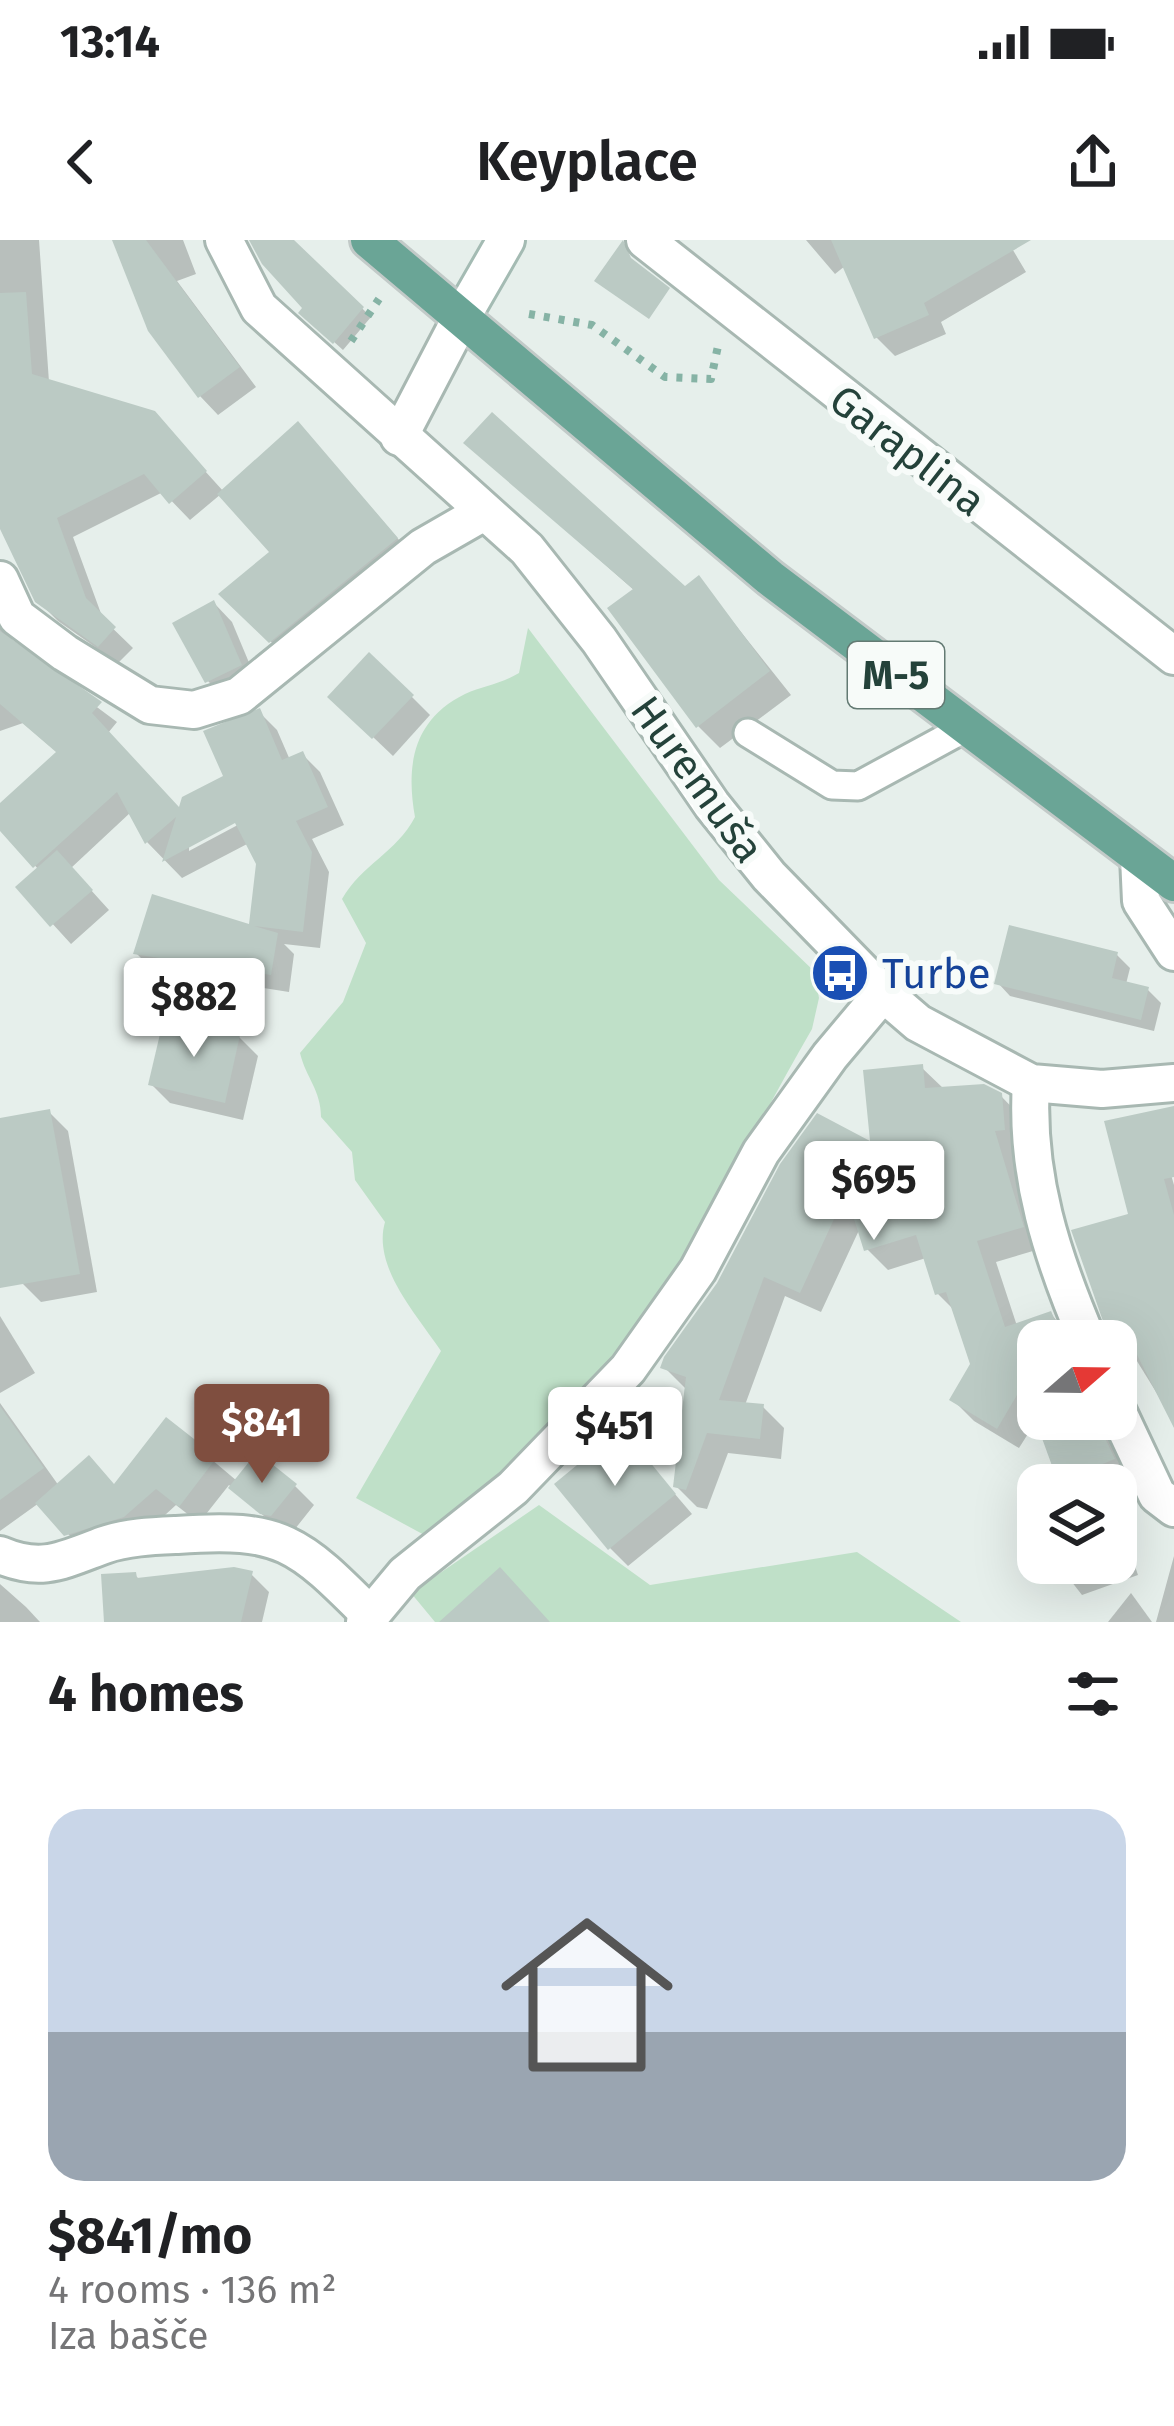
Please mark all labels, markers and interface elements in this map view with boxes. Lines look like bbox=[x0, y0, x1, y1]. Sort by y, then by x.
text: 13:14 bbox=[60, 15, 160, 69]
icon: back bbox=[48, 129, 114, 195]
icon: share bbox=[1060, 129, 1126, 195]
text: Keyplace bbox=[476, 130, 698, 194]
street label: Garaplina bbox=[820, 375, 995, 527]
road number: M-5 bbox=[848, 642, 944, 708]
street label: Huremuša bbox=[620, 687, 774, 872]
bus stop icon: Turbe bbox=[809, 942, 871, 1004]
place label: Turbe bbox=[882, 949, 991, 999]
pin: $882 bbox=[123, 958, 265, 1060]
text: $882 bbox=[151, 974, 237, 1020]
pin: $695 bbox=[803, 1141, 945, 1243]
text: $695 bbox=[831, 1157, 917, 1203]
north arrow bbox=[1017, 1320, 1137, 1440]
map controls bbox=[1017, 1320, 1137, 1584]
pin: $841 bbox=[191, 1384, 333, 1486]
pin: $451 bbox=[544, 1387, 686, 1489]
text: $841 bbox=[221, 1400, 303, 1446]
text: $451 bbox=[575, 1403, 655, 1449]
button: layers bbox=[1017, 1464, 1137, 1584]
icon: filters bbox=[1060, 1661, 1126, 1727]
text: 4 homes bbox=[48, 1663, 244, 1725]
icon: home bbox=[479, 1887, 695, 2103]
text: $841/mo bbox=[48, 2205, 252, 2267]
text: 4 rooms · 136 m² bbox=[48, 2267, 336, 2313]
text: Iza bašče bbox=[48, 2313, 208, 2359]

